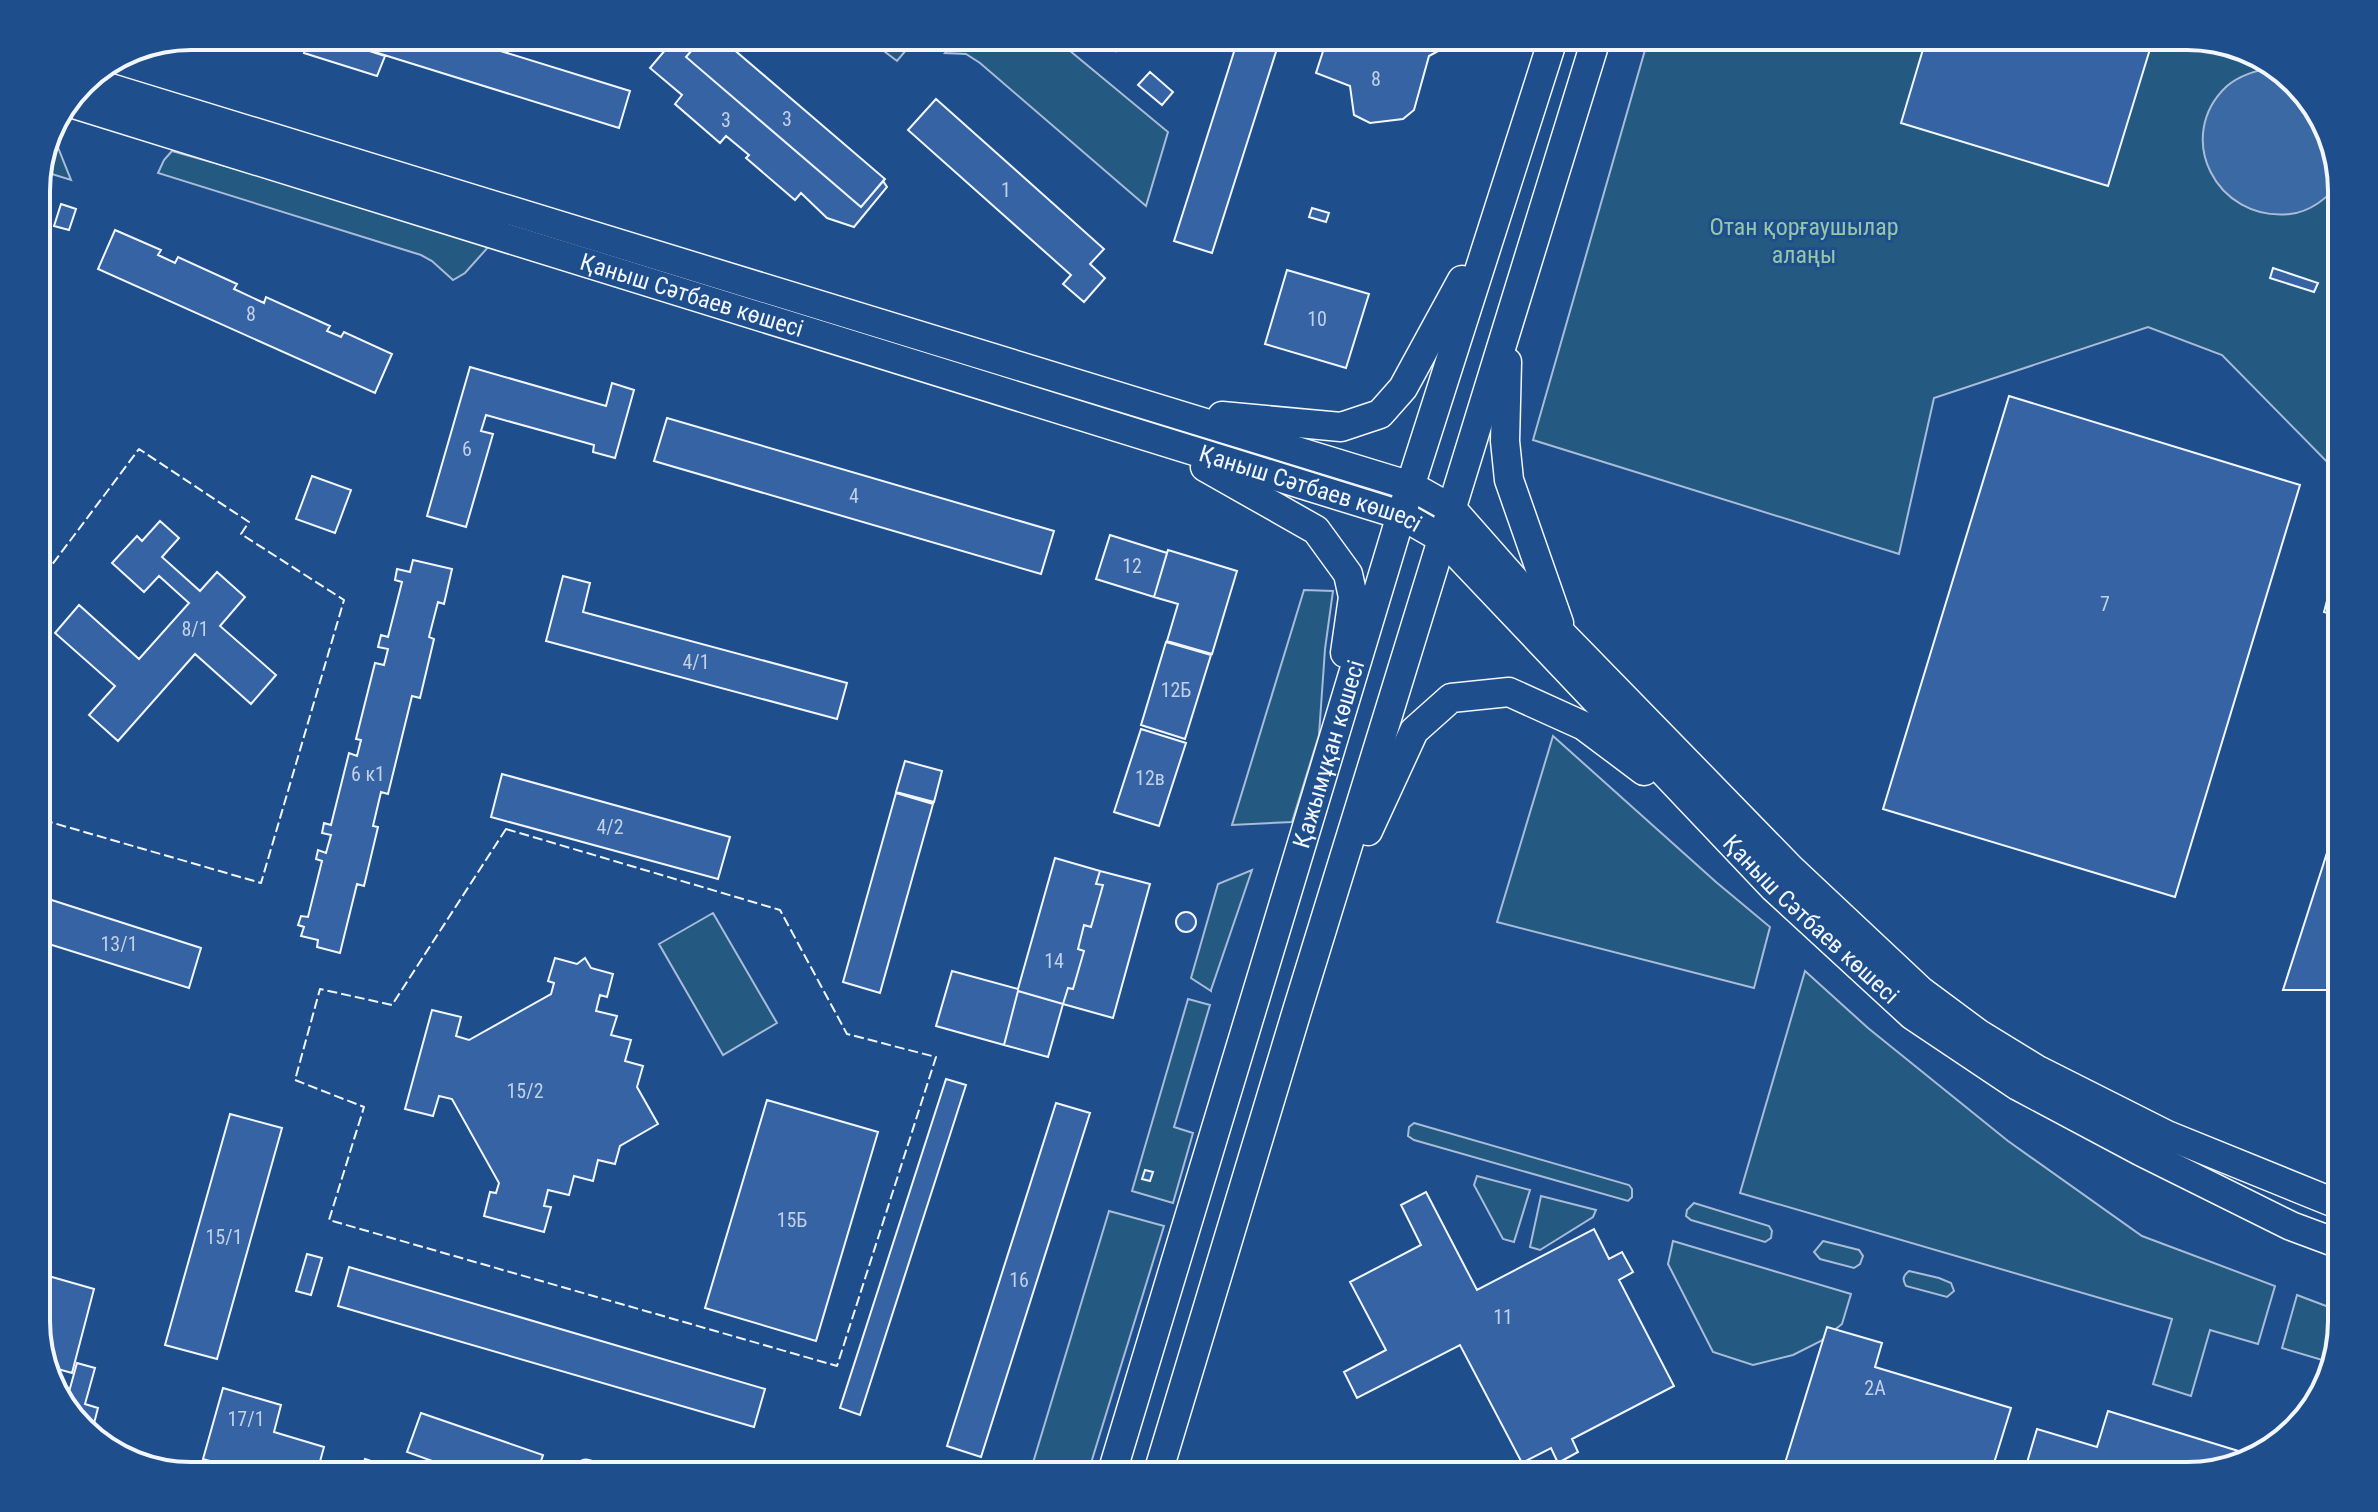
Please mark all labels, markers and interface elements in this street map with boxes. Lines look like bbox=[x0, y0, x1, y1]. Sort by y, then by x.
house number: 8 bbox=[1371, 67, 1381, 91]
house number: 3 bbox=[782, 107, 792, 131]
house number: 3 bbox=[721, 108, 731, 132]
house number: 1 bbox=[1001, 178, 1011, 202]
park label: Отан қорғаушылар алаңы bbox=[1709, 213, 1899, 269]
street label: Қаныш Сәтбаев көшесі bbox=[577, 248, 807, 343]
house number: 8 bbox=[246, 302, 256, 326]
house number: 10 bbox=[1307, 307, 1327, 331]
house number: 6 bbox=[462, 437, 472, 461]
street label: Қаныш Сәтбаев көшесі bbox=[1196, 439, 1427, 538]
house number: 4 bbox=[849, 484, 859, 508]
house number: 12 bbox=[1122, 554, 1142, 578]
house number: 7 bbox=[2100, 592, 2110, 616]
house number: 8/1 bbox=[181, 617, 209, 641]
house number: 4/1 bbox=[682, 650, 710, 674]
street label: Қажымұқан көшесі bbox=[1287, 657, 1370, 851]
house number: 12Б bbox=[1161, 678, 1191, 702]
house number: 6 к1 bbox=[351, 762, 385, 786]
house number: 12в bbox=[1135, 766, 1165, 790]
house number: 4/2 bbox=[596, 815, 624, 839]
street label: Қаныш Сәтбаев көшесі bbox=[1717, 829, 1904, 1010]
house number: 13/1 bbox=[100, 932, 138, 956]
house number: 14 bbox=[1044, 949, 1064, 973]
house number: 15/2 bbox=[506, 1079, 544, 1103]
house number: 15Б bbox=[777, 1208, 807, 1232]
house number: 15/1 bbox=[205, 1225, 243, 1249]
house number: 16 bbox=[1009, 1268, 1029, 1292]
house number: 11 bbox=[1493, 1305, 1513, 1329]
house number: 2А bbox=[1864, 1376, 1886, 1400]
house number: 17/1 bbox=[227, 1407, 265, 1431]

